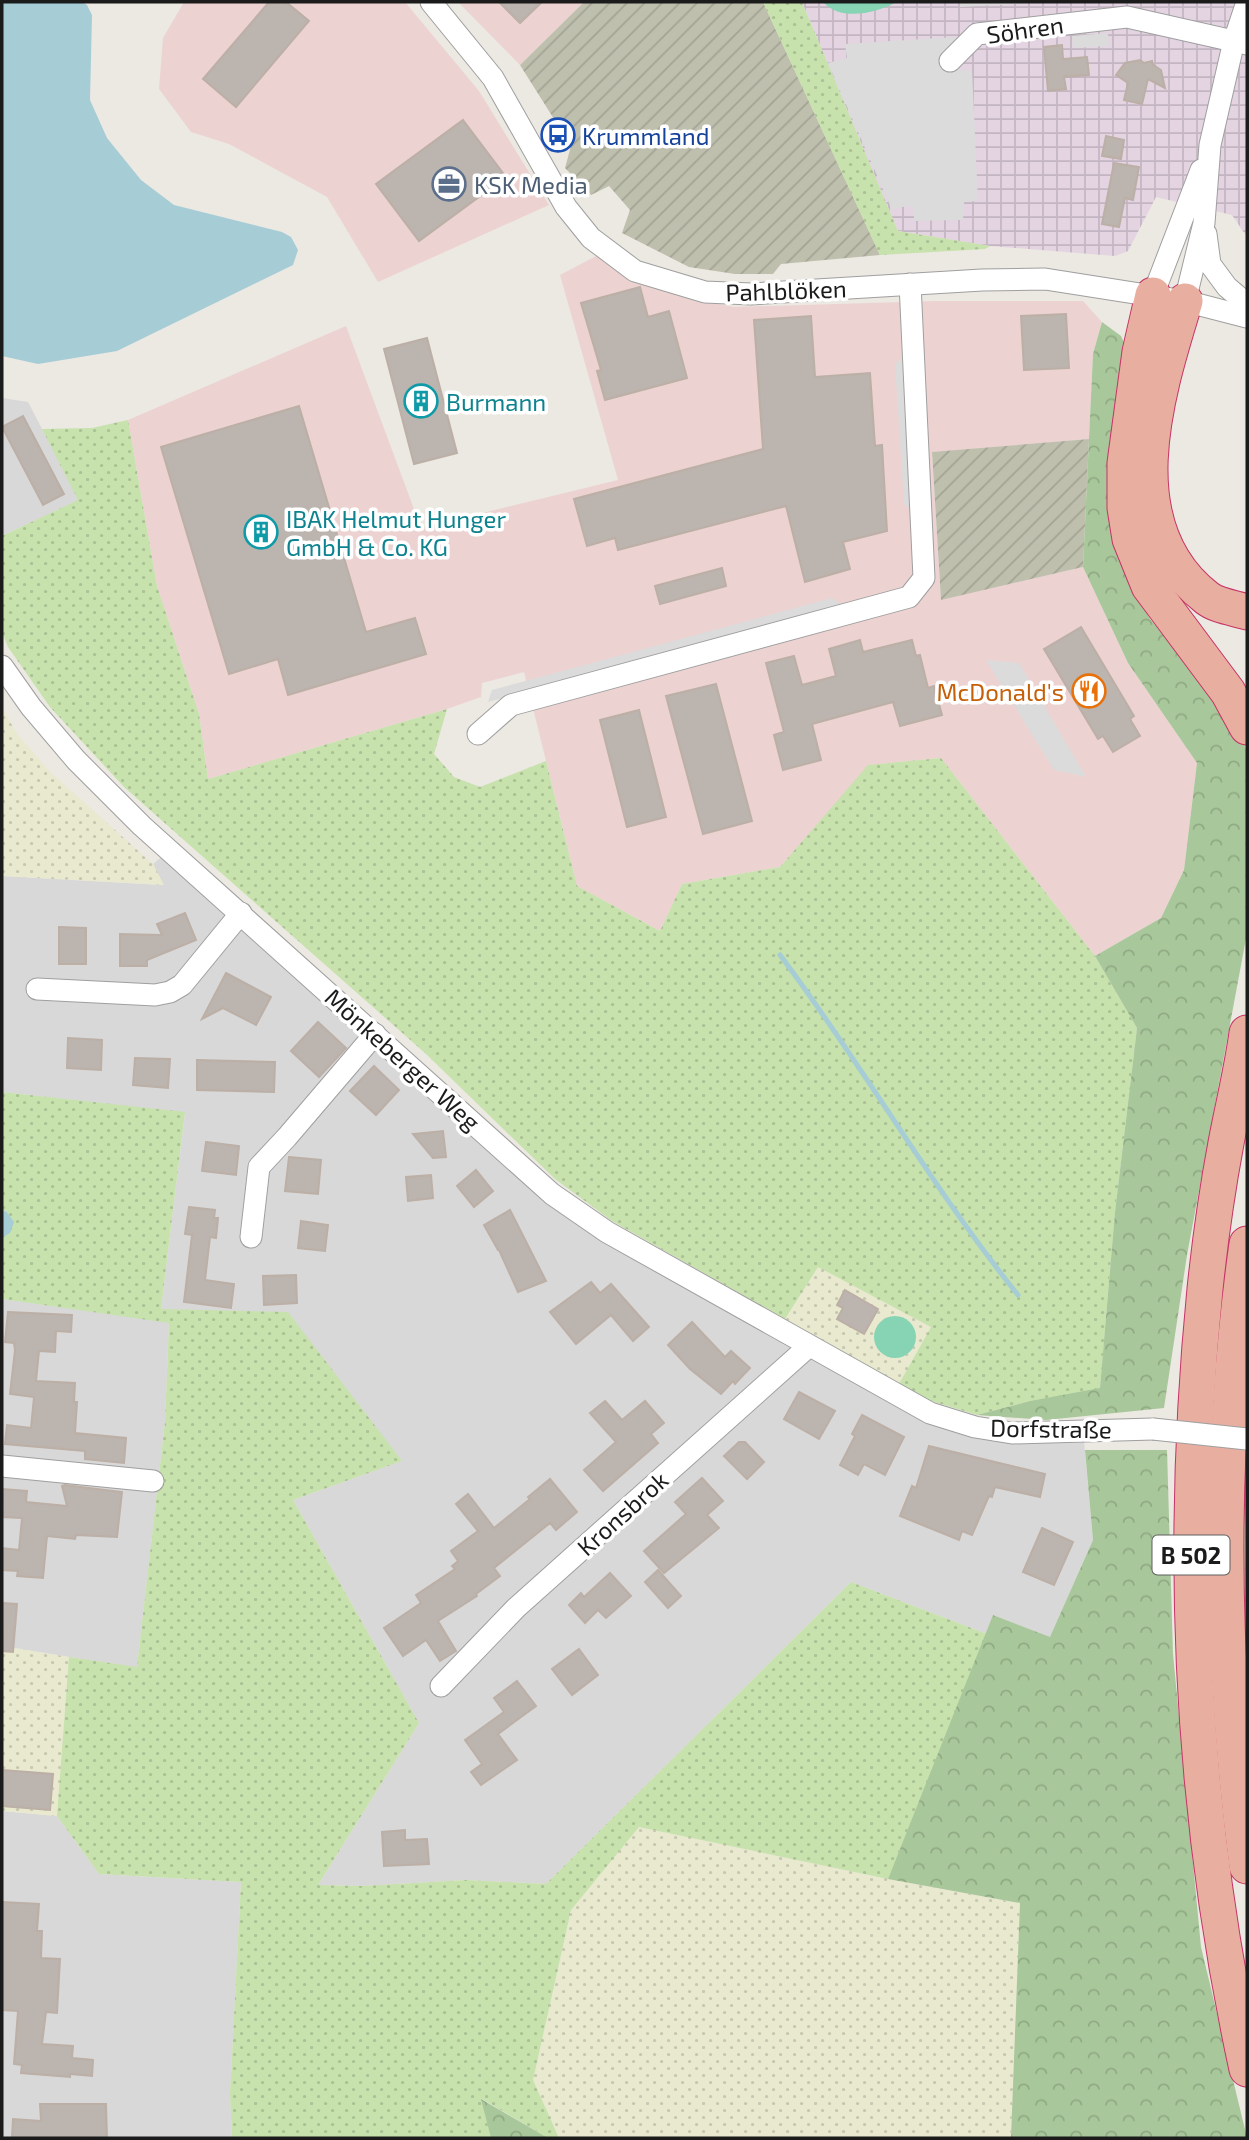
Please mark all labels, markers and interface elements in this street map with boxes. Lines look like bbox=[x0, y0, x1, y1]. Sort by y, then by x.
street label: Söhren bbox=[985, 9, 1065, 49]
bus stop icon: Krummland bbox=[539, 116, 577, 154]
place label: Krummland bbox=[582, 121, 710, 150]
office icon: KSK Media bbox=[430, 165, 468, 203]
place label: KSK Media bbox=[474, 170, 588, 199]
street label: Pahlblöken bbox=[725, 273, 847, 307]
building icon: Burmann bbox=[402, 382, 440, 420]
place label: Burmann bbox=[446, 387, 546, 416]
place label: IBAK Helmut Hunger GmbH & Co. KG bbox=[286, 504, 506, 561]
building icon: IBAK Helmut Hunger GmbH & Co. KG bbox=[242, 513, 280, 551]
restaurant icon: McDonald's bbox=[1070, 672, 1108, 710]
place label: McDonald's bbox=[936, 677, 1064, 706]
street label: Mönkeberger Weg bbox=[320, 982, 486, 1136]
street label: Dorfstraße bbox=[990, 1412, 1112, 1444]
street label: Kronsbrok bbox=[571, 1465, 673, 1561]
road number: B 502 bbox=[1152, 1536, 1230, 1574]

